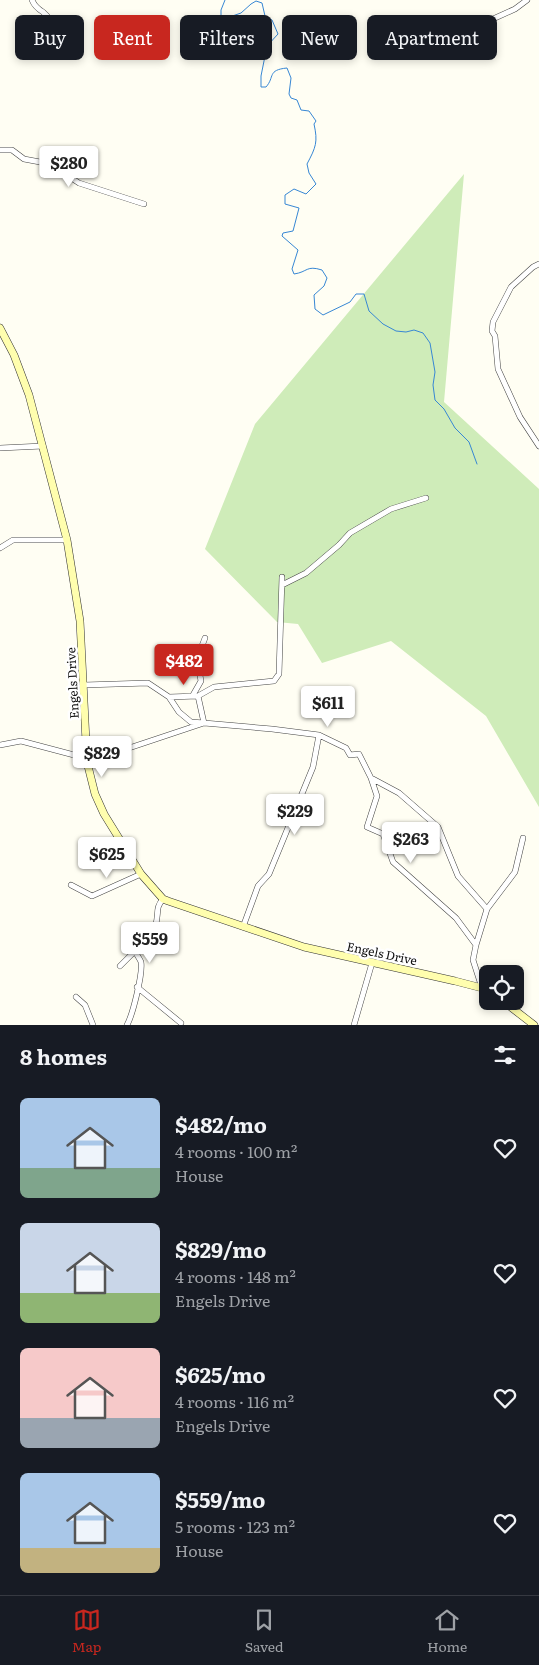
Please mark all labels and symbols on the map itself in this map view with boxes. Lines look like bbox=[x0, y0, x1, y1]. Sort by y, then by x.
pin: $280 bbox=[39, 146, 99, 188]
pin: $482 bbox=[154, 644, 214, 686]
street label: Engels Drive bbox=[61, 647, 83, 719]
pin: $611 bbox=[298, 686, 358, 728]
pin: $829 bbox=[72, 736, 132, 778]
pin: $229 bbox=[265, 794, 325, 836]
pin: $263 bbox=[381, 822, 441, 864]
pin: $625 bbox=[77, 836, 137, 879]
pin: $559 bbox=[120, 922, 180, 964]
street label: Engels Drive bbox=[345, 937, 419, 969]

